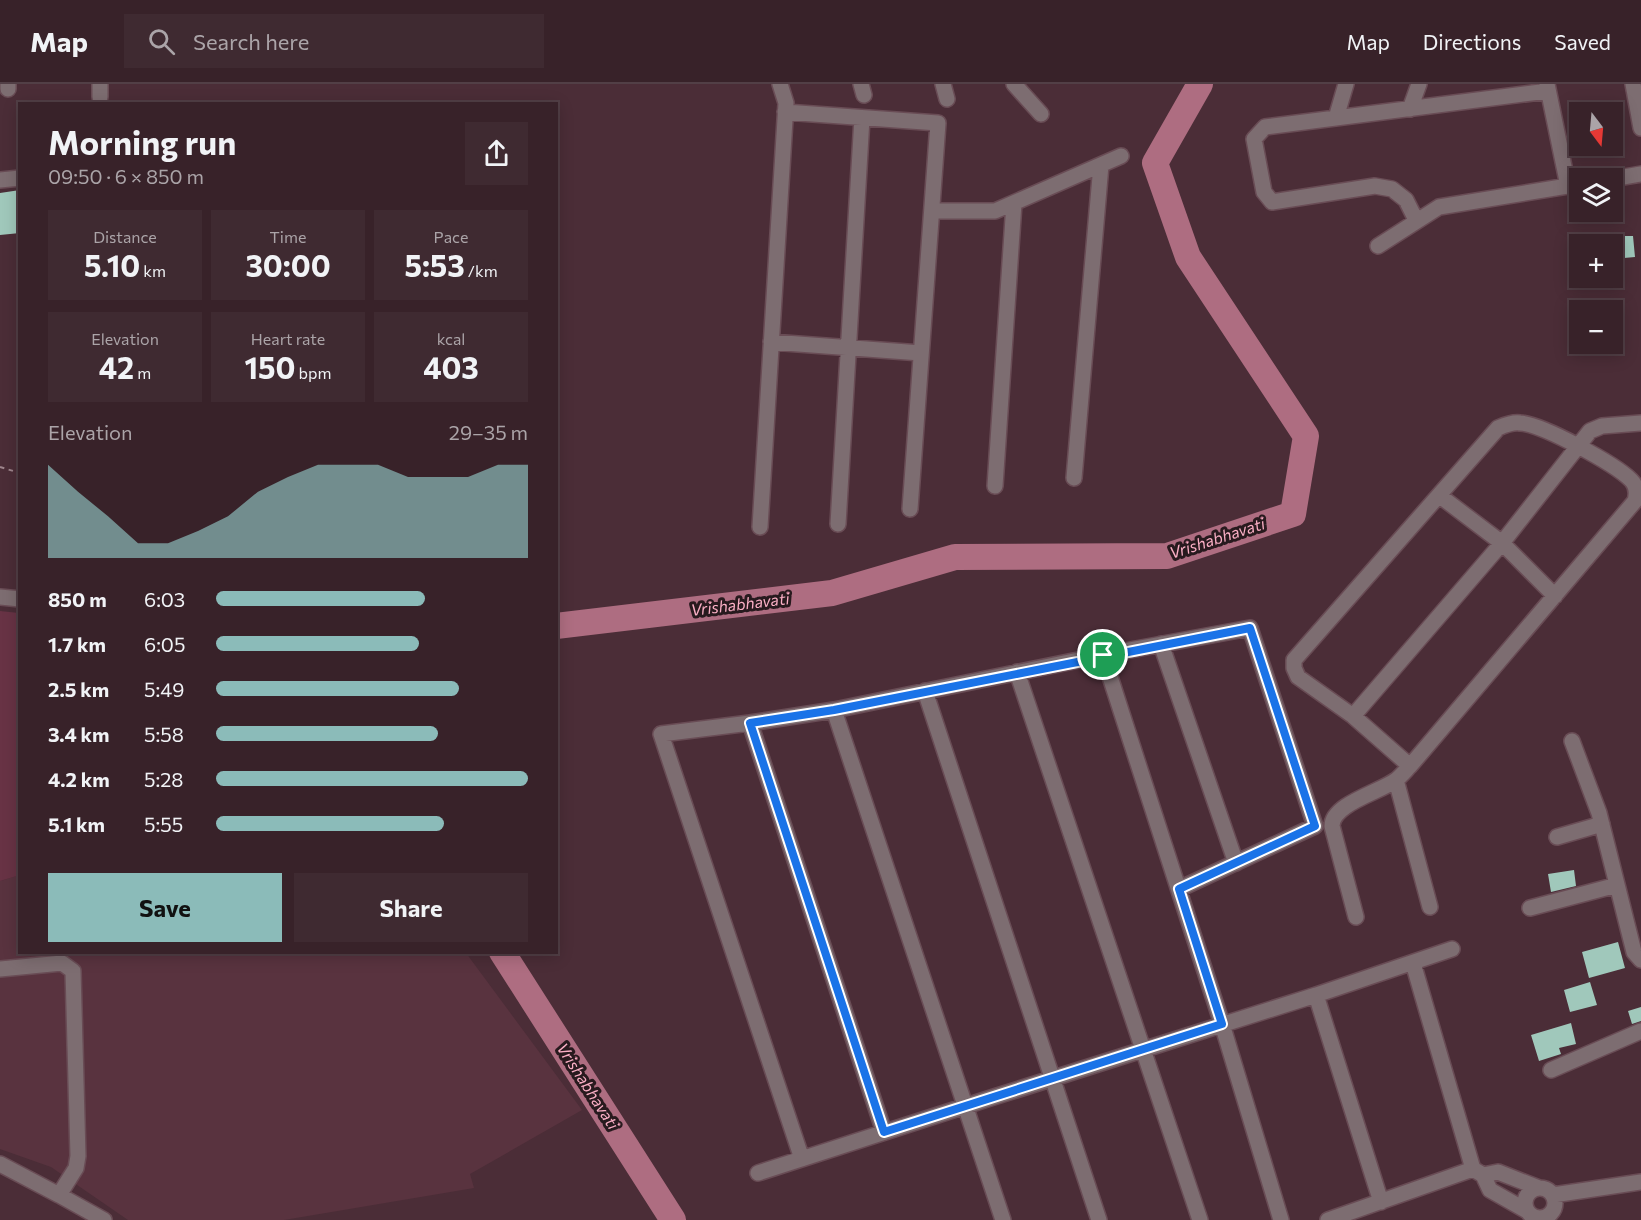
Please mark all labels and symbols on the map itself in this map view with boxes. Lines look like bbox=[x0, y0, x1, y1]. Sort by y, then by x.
north arrow bbox=[1569, 102, 1623, 156]
water label: Vrishabhavati bbox=[1167, 513, 1268, 562]
water label: Vrishabhavati bbox=[690, 588, 791, 619]
pin bbox=[1077, 629, 1128, 680]
water label: Vrishabhavati bbox=[553, 1039, 624, 1133]

